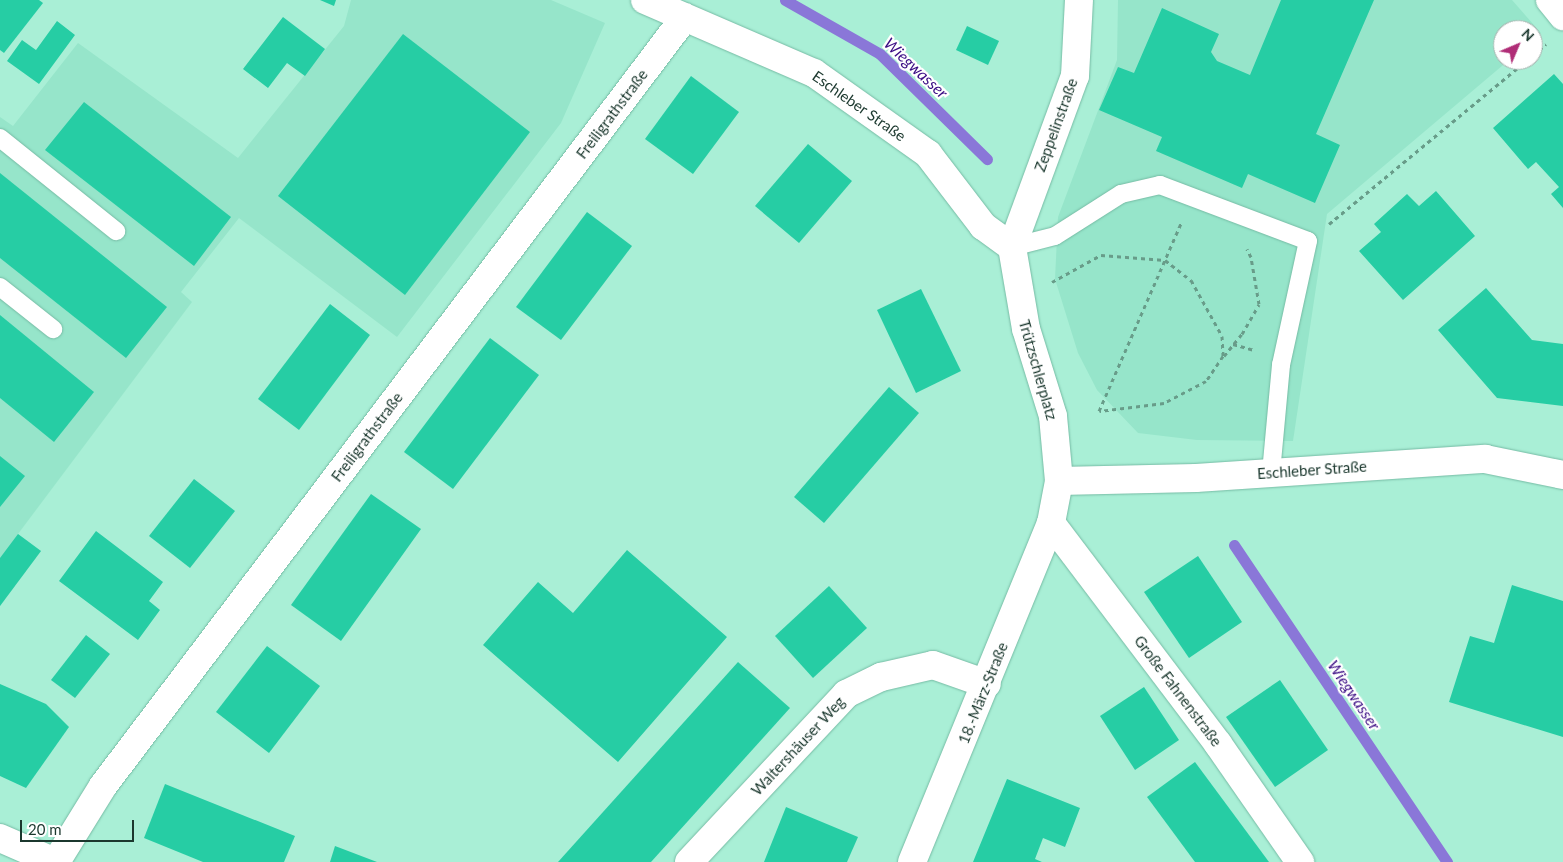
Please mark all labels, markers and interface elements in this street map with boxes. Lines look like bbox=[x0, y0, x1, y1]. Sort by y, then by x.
north arrow bbox=[1493, 20, 1543, 70]
text: N bbox=[1518, 25, 1538, 45]
water label: Wiegwasser bbox=[880, 34, 952, 102]
street label: Freiligrathstraße bbox=[573, 66, 651, 162]
street label: Eschleber Straße bbox=[809, 67, 909, 145]
street label: Zeppelinstraße bbox=[1031, 76, 1081, 174]
street label: Trützschlerplatz bbox=[1015, 318, 1061, 422]
street label: Freiligrathstraße bbox=[328, 389, 406, 485]
street label: Eschleber Straße bbox=[1256, 457, 1368, 483]
street label: Große Fahnenstraße bbox=[1130, 632, 1226, 750]
street label: 18.-März-Straße bbox=[954, 640, 1012, 746]
water label: Wiegwasser bbox=[1324, 657, 1384, 733]
street label: Waltershäuser Weg bbox=[747, 693, 849, 799]
scale bar bbox=[22, 810, 136, 842]
text: 20 m bbox=[28, 820, 62, 838]

